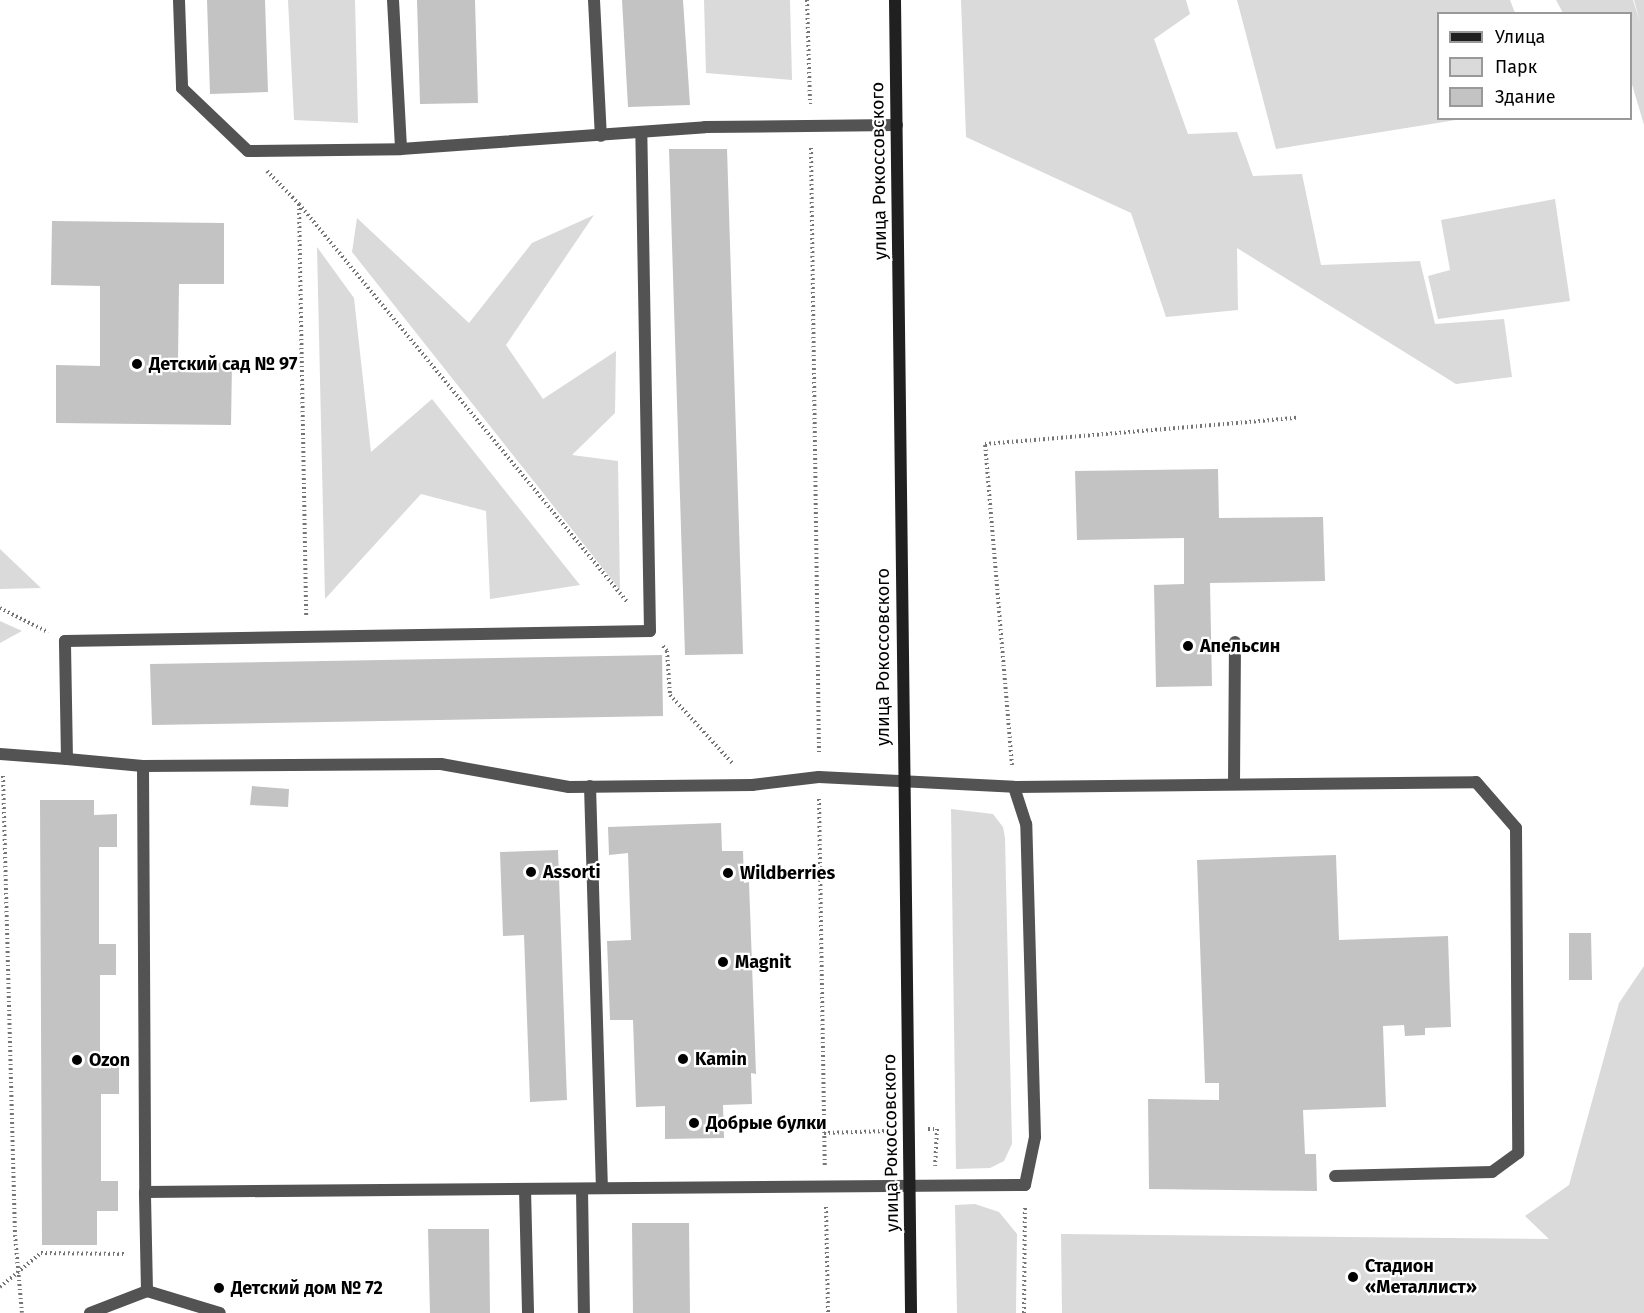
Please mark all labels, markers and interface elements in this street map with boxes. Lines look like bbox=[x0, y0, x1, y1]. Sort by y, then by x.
legend bbox=[1437, 12, 1632, 120]
text: Улица bbox=[1495, 26, 1545, 48]
text: Парк bbox=[1495, 56, 1537, 78]
street label: улица Рокоссовского bbox=[867, 82, 891, 260]
text: Здание bbox=[1495, 86, 1556, 108]
place label: Детский сад № 97 bbox=[149, 353, 297, 375]
marker: Детский сад № 97 bbox=[130, 357, 144, 371]
street label: улица Рокоссовского bbox=[872, 568, 894, 746]
place label: Апельсин bbox=[1200, 635, 1280, 657]
marker: Апельсин bbox=[1181, 639, 1195, 653]
place label: Assorti bbox=[543, 861, 601, 883]
place label: Wildberries bbox=[740, 862, 835, 884]
marker: Assorti bbox=[524, 865, 538, 879]
marker: Wildberries bbox=[721, 866, 735, 880]
place label: Magnit bbox=[735, 951, 791, 973]
marker: Magnit bbox=[716, 955, 730, 969]
place label: Kamin bbox=[695, 1048, 747, 1070]
place label: Ozon bbox=[89, 1049, 130, 1071]
marker: Kamin bbox=[676, 1052, 690, 1066]
marker: Ozon bbox=[70, 1053, 84, 1067]
street label: улица Рокоссовского bbox=[879, 1054, 903, 1232]
place label: Добрые булки bbox=[706, 1112, 827, 1134]
marker: Добрые булки bbox=[687, 1116, 701, 1130]
place label: Стадион «Металлист» bbox=[1365, 1256, 1477, 1298]
marker: Стадион «Металлист» bbox=[1346, 1270, 1360, 1284]
place label: Детский дом № 72 bbox=[231, 1277, 383, 1299]
marker: Детский дом № 72 bbox=[212, 1281, 226, 1295]

